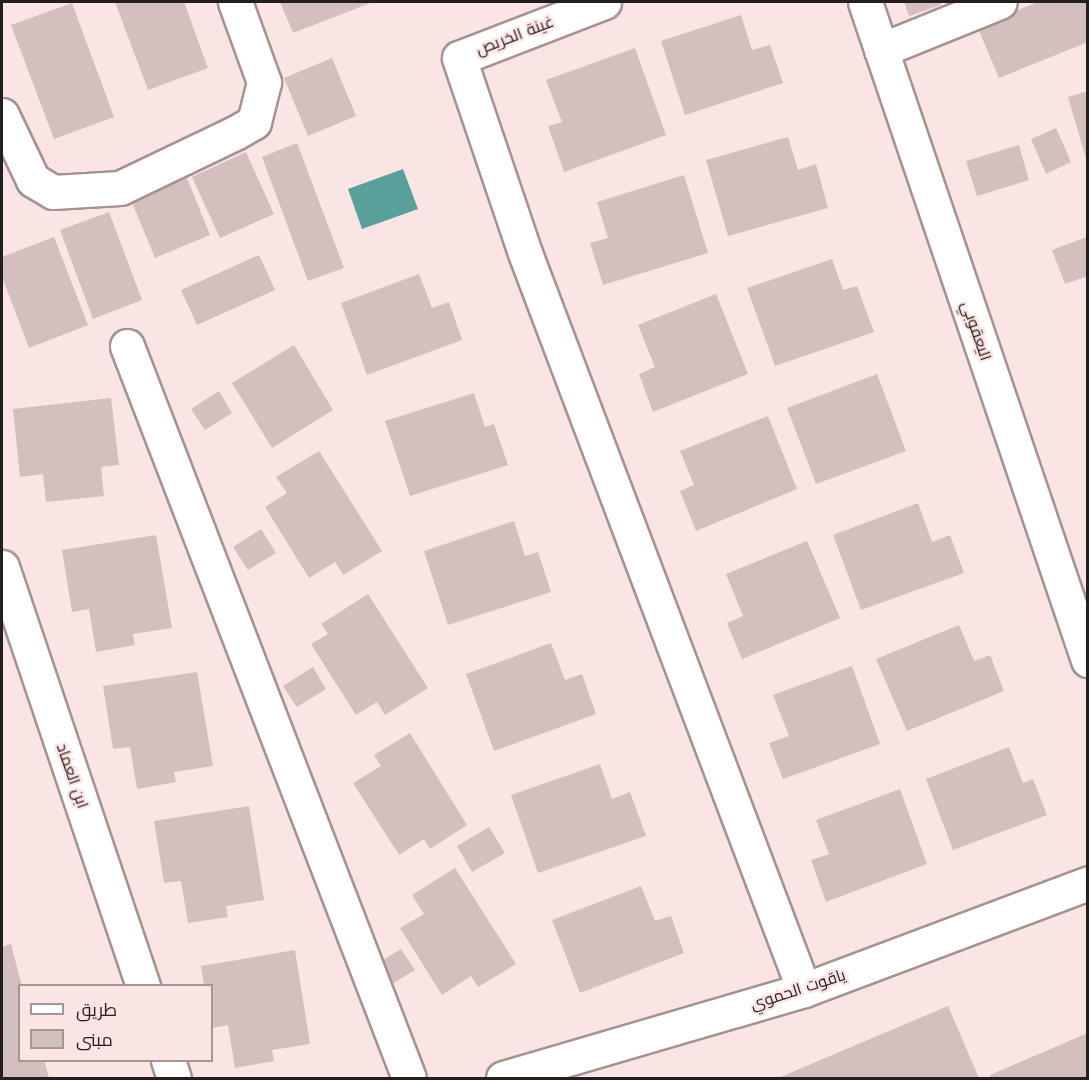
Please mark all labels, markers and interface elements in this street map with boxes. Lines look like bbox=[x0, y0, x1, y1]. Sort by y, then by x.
street label: غينة الخريص bbox=[473, 12, 557, 60]
street label: اليعقوبي bbox=[957, 299, 995, 363]
street label: ابن العماد bbox=[52, 741, 92, 811]
street label: ياقوت الحموي bbox=[748, 966, 848, 1014]
legend bbox=[18, 984, 213, 1062]
text: طريق bbox=[76, 999, 117, 1020]
text: مبنى bbox=[76, 1029, 113, 1050]

